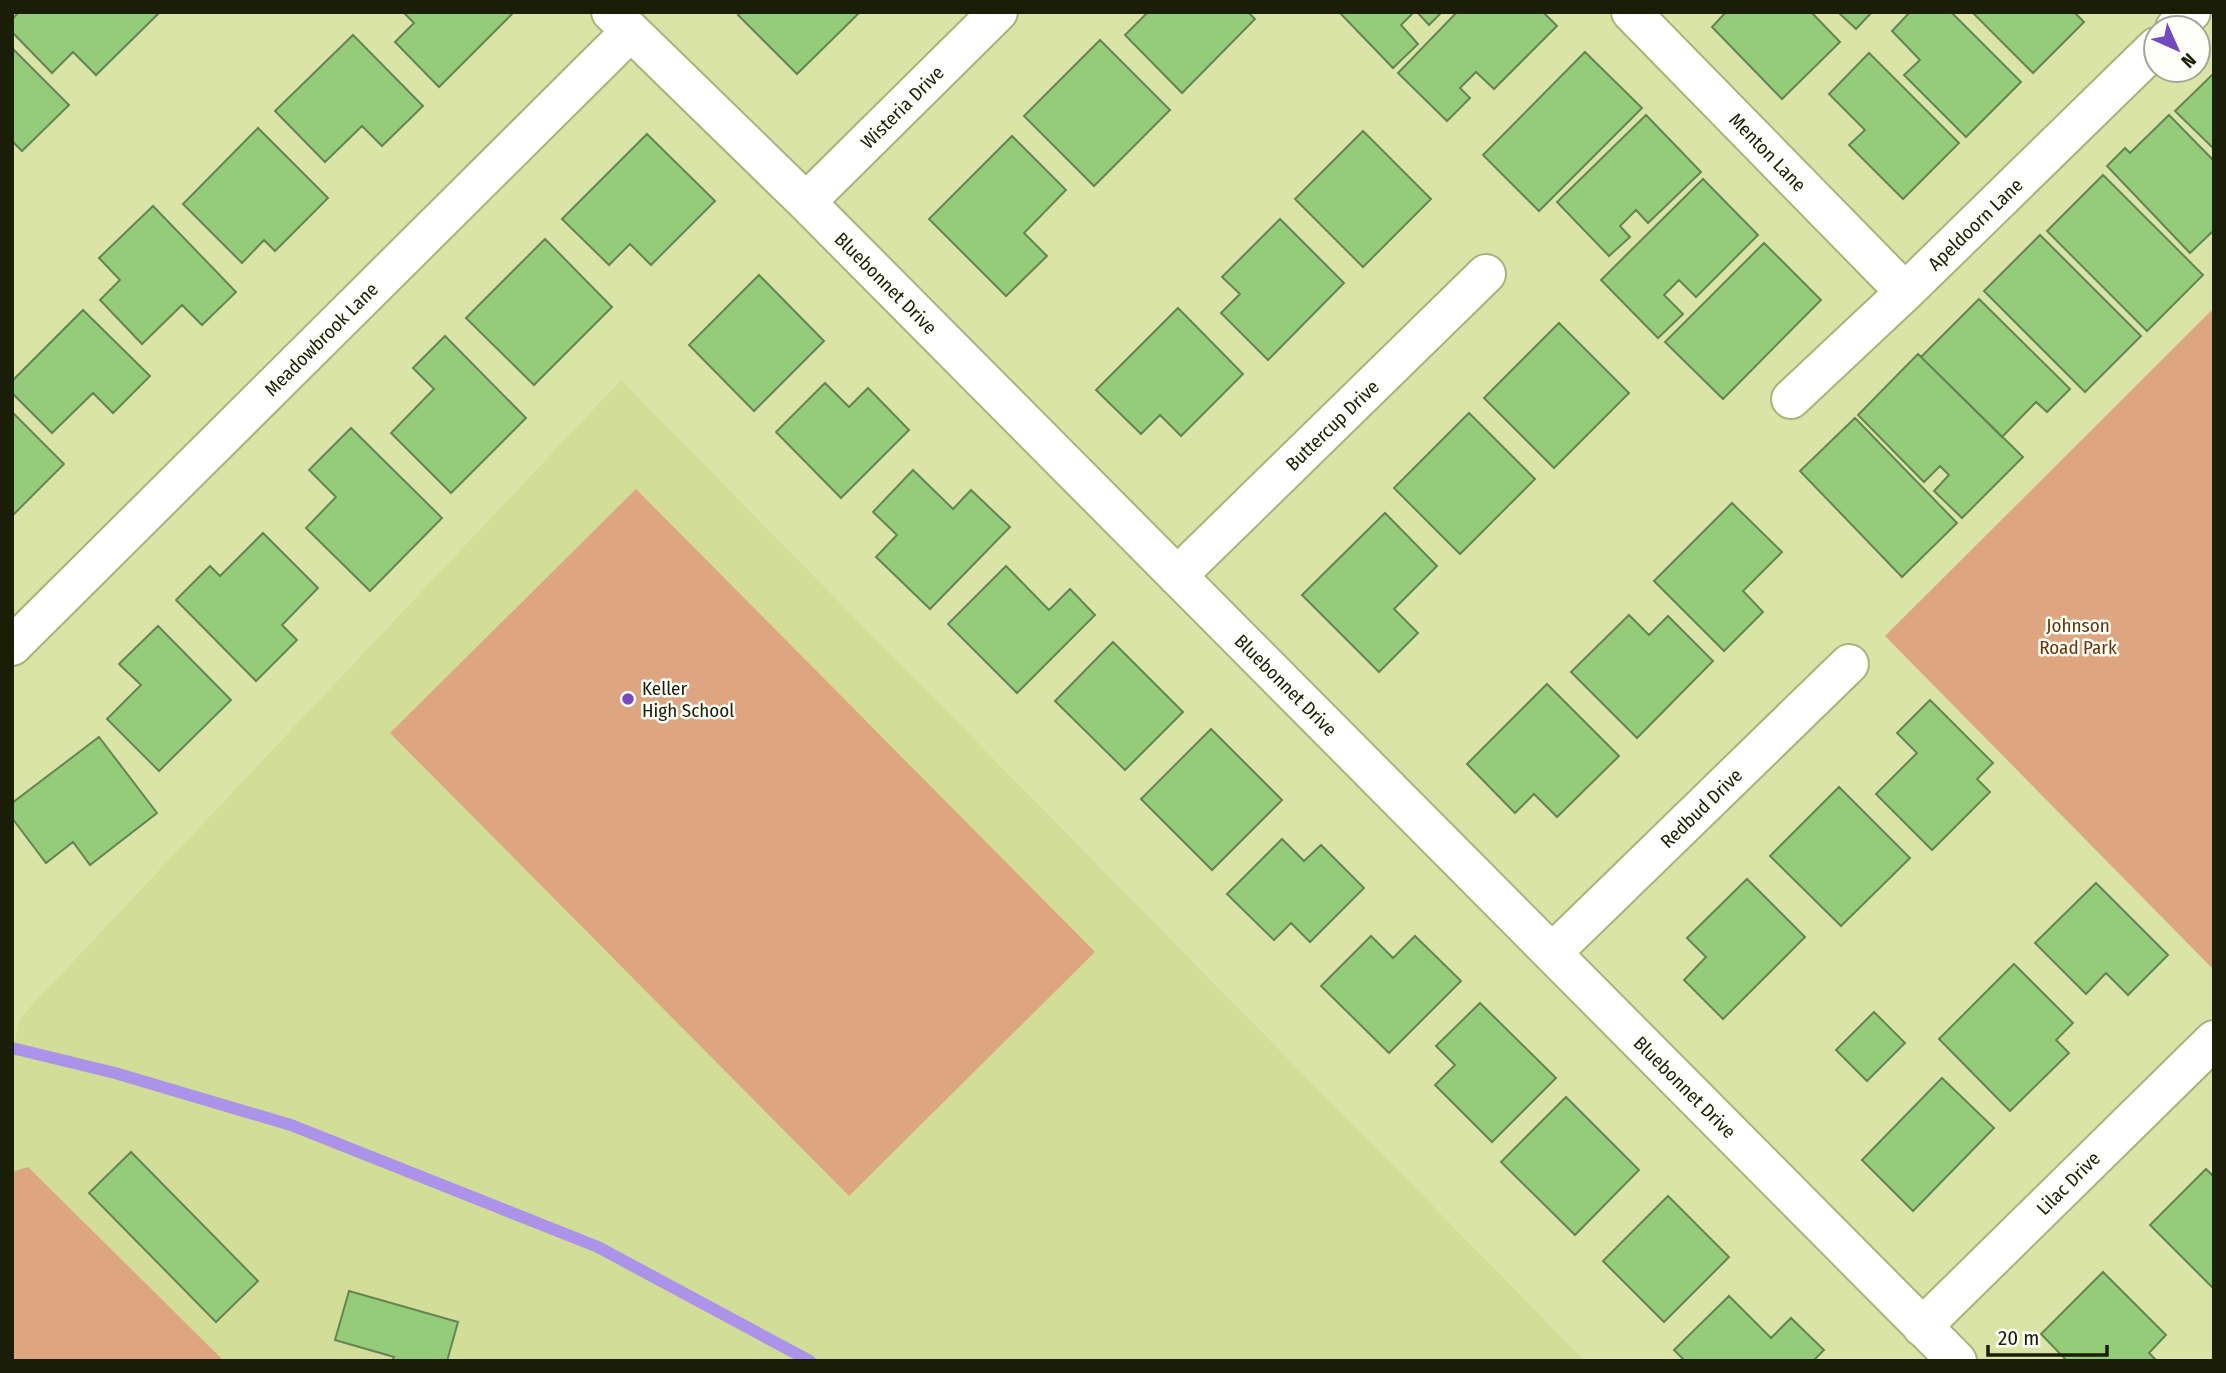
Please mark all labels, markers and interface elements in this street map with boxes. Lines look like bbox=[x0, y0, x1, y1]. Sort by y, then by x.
north arrow bbox=[2142, 14, 2212, 84]
text: N bbox=[2177, 49, 2201, 73]
street label: Wisteria Drive bbox=[856, 61, 949, 154]
street label: Menton Lane bbox=[1725, 108, 1811, 196]
street label: Apeldoorn Lane bbox=[1923, 173, 2027, 275]
street label: Bluebonnet Drive bbox=[830, 227, 942, 339]
street label: Meadowbrook Lane bbox=[260, 278, 383, 401]
street label: Buttercup Drive bbox=[1281, 375, 1384, 476]
park label: Johnson Road Park bbox=[2039, 614, 2117, 659]
street label: Bluebonnet Drive bbox=[1230, 629, 1342, 741]
place label: Keller High School bbox=[642, 677, 734, 722]
marker: Keller High School bbox=[620, 691, 636, 707]
street label: Redbud Drive bbox=[1656, 764, 1747, 853]
street label: Bluebonnet Drive bbox=[1629, 1031, 1741, 1143]
street label: Lilac Drive bbox=[2032, 1147, 2105, 1220]
scale bar bbox=[1988, 1314, 2107, 1358]
text: 20 m bbox=[1998, 1325, 2039, 1351]

